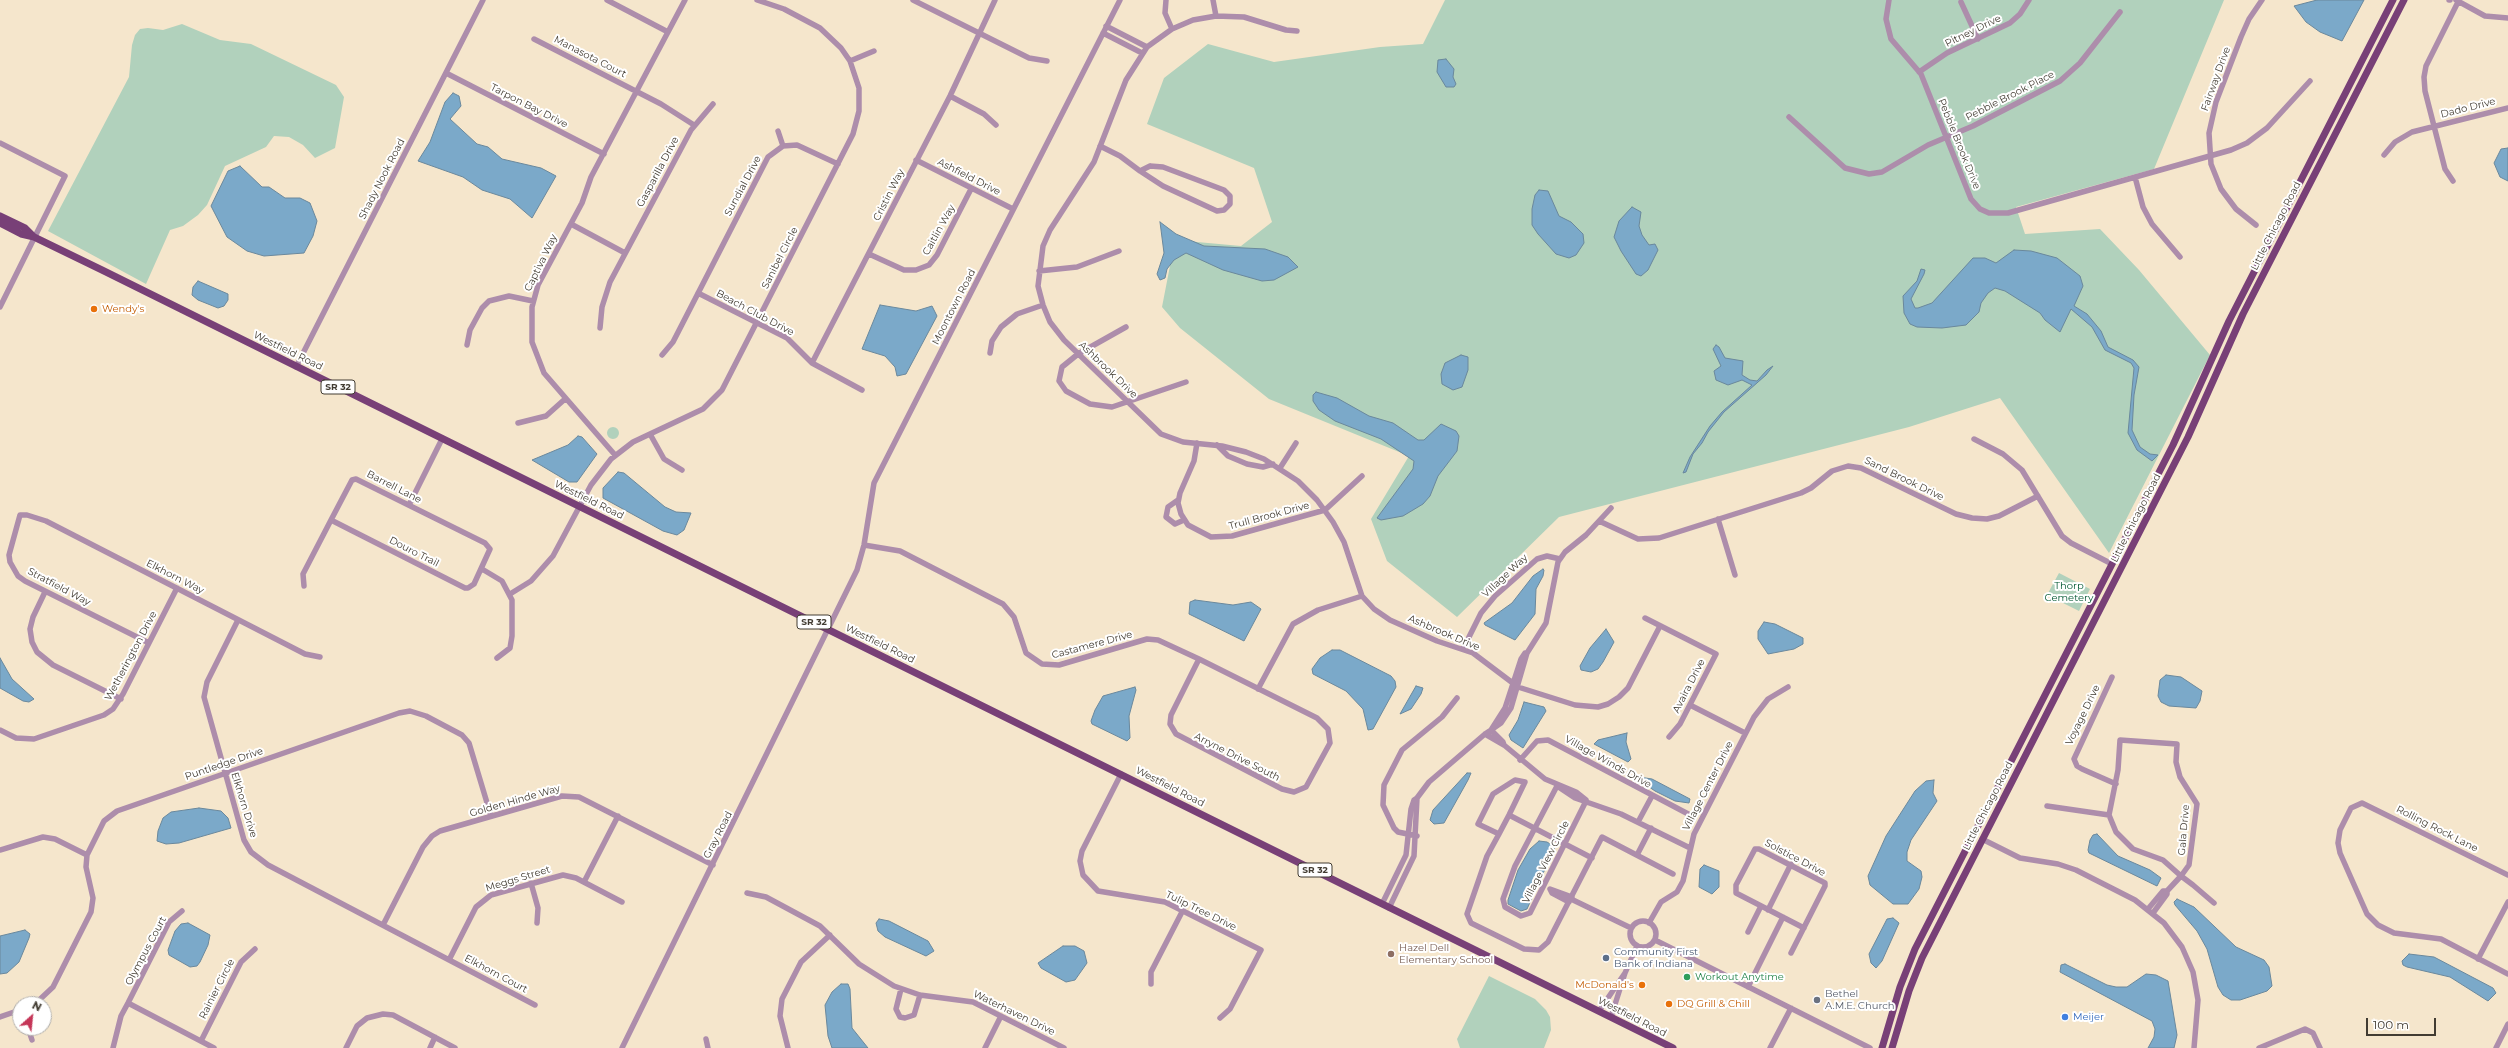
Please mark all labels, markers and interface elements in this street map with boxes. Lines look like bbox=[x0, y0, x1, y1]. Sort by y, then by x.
street label: Pitney Drive bbox=[1943, 12, 2003, 50]
street label: Manasota Court bbox=[552, 34, 628, 80]
street label: Fairway Drive bbox=[2199, 45, 2233, 113]
street label: Pebble Brook Place bbox=[1964, 68, 2056, 124]
street label: Tarpon Bay Drive bbox=[488, 81, 570, 131]
street label: Dado Drive bbox=[2439, 95, 2497, 121]
street label: Pebble Brook Drive bbox=[1935, 97, 1983, 191]
street label: Gasparilla Drive bbox=[634, 135, 682, 209]
street label: Shady Nook Road bbox=[356, 137, 408, 221]
street label: Sundial Drive bbox=[722, 154, 764, 218]
street label: Ashfield Drive bbox=[935, 156, 1003, 198]
street label: Cristin Way bbox=[871, 167, 907, 223]
street label: Little Chicago Road bbox=[2248, 180, 2304, 272]
street label: Caitlin Way bbox=[920, 203, 958, 257]
street label: Sanibel Circle bbox=[759, 225, 801, 291]
street label: Captiva Way bbox=[522, 233, 560, 293]
street label: Moontown Road bbox=[930, 267, 978, 347]
street label: Beach Club Drive bbox=[714, 287, 796, 339]
place label: Wendy's bbox=[102, 303, 144, 315]
marker: Wendy's bbox=[89, 304, 99, 314]
street label: Westfield Road bbox=[251, 329, 325, 373]
street label: Ashbrook Drive bbox=[1076, 339, 1140, 401]
road number: SR 32 bbox=[321, 380, 355, 394]
street label: Sand Brook Drive bbox=[1862, 455, 1946, 503]
street label: Barrell Lane bbox=[365, 468, 423, 506]
street label: Little Chicago Road bbox=[2108, 472, 2164, 564]
street label: Westfield Road bbox=[552, 478, 626, 522]
street label: Trull Brook Drive bbox=[1227, 499, 1311, 533]
street label: Douro Trail bbox=[387, 534, 441, 570]
street label: Village Way bbox=[1480, 552, 1530, 600]
street label: Elkhorn Way bbox=[144, 557, 206, 597]
street label: Stratfield Way bbox=[25, 565, 93, 609]
park label: Thorp Cemetery bbox=[2045, 580, 2093, 604]
street label: Wetherington Drive bbox=[102, 609, 160, 703]
street label: Ashbrook Drive bbox=[1406, 612, 1482, 654]
road number: SR 32 bbox=[797, 615, 831, 629]
street label: Westfield Road bbox=[843, 622, 917, 666]
street label: Castamere Drive bbox=[1050, 628, 1134, 662]
street label: Avaira Drive bbox=[1670, 657, 1708, 715]
street label: Voyage Drive bbox=[2063, 683, 2103, 747]
street label: Arryne Drive South bbox=[1192, 730, 1282, 784]
street label: Village Winds Drive bbox=[1563, 733, 1653, 791]
street label: Village Center Drive bbox=[1680, 739, 1736, 833]
street label: Puntledge Drive bbox=[183, 745, 265, 783]
street label: Little Chicago Road bbox=[1960, 760, 2016, 852]
street label: Westfield Road bbox=[1134, 764, 1206, 810]
street label: Elkhorn Drive bbox=[228, 771, 260, 839]
street label: Golden Hinde Way bbox=[468, 782, 562, 820]
street label: Rolling Rock Lane bbox=[2394, 803, 2480, 855]
street label: Gala Drive bbox=[2176, 804, 2192, 856]
street label: Gray Road bbox=[701, 809, 735, 861]
street label: Village View Circle bbox=[1520, 819, 1572, 905]
street label: Solstice Drive bbox=[1763, 837, 1827, 879]
street label: Meggs Street bbox=[484, 863, 552, 895]
road number: SR 32 bbox=[1298, 863, 1332, 877]
street label: Tulip Tree Drive bbox=[1164, 889, 1238, 933]
street label: Olympus Court bbox=[123, 915, 169, 987]
place label: Hazel Dell Elementary School bbox=[1399, 942, 1493, 966]
place label: Community First Bank of Indiana bbox=[1614, 946, 1698, 970]
marker: Hazel Dell Elementary School bbox=[1386, 949, 1396, 959]
street label: Elkhorn Court bbox=[462, 952, 530, 996]
marker: Community First Bank of Indiana bbox=[1601, 953, 1611, 963]
street label: Rainier Circle bbox=[197, 957, 237, 1021]
place label: Workout Anytime bbox=[1695, 971, 1784, 983]
marker: Workout Anytime bbox=[1682, 972, 1692, 982]
place label: McDonald's bbox=[1575, 979, 1634, 991]
marker: McDonald's bbox=[1637, 980, 1647, 990]
street label: Waterhaven Drive bbox=[971, 988, 1057, 1038]
place label: Bethel A.M.E. Church bbox=[1825, 988, 1895, 1012]
street label: Westfield Road bbox=[1596, 994, 1668, 1040]
marker: Bethel A.M.E. Church bbox=[1812, 995, 1822, 1005]
north arrow bbox=[12, 996, 52, 1036]
text: N bbox=[30, 998, 44, 1014]
place label: DQ Grill & Chill bbox=[1677, 998, 1750, 1010]
marker: DQ Grill & Chill bbox=[1664, 999, 1674, 1009]
scale bar bbox=[2368, 1010, 2438, 1036]
place label: Meijer bbox=[2073, 1011, 2104, 1023]
marker: Meijer bbox=[2060, 1012, 2070, 1022]
text: 100 m bbox=[2373, 1017, 2409, 1032]

